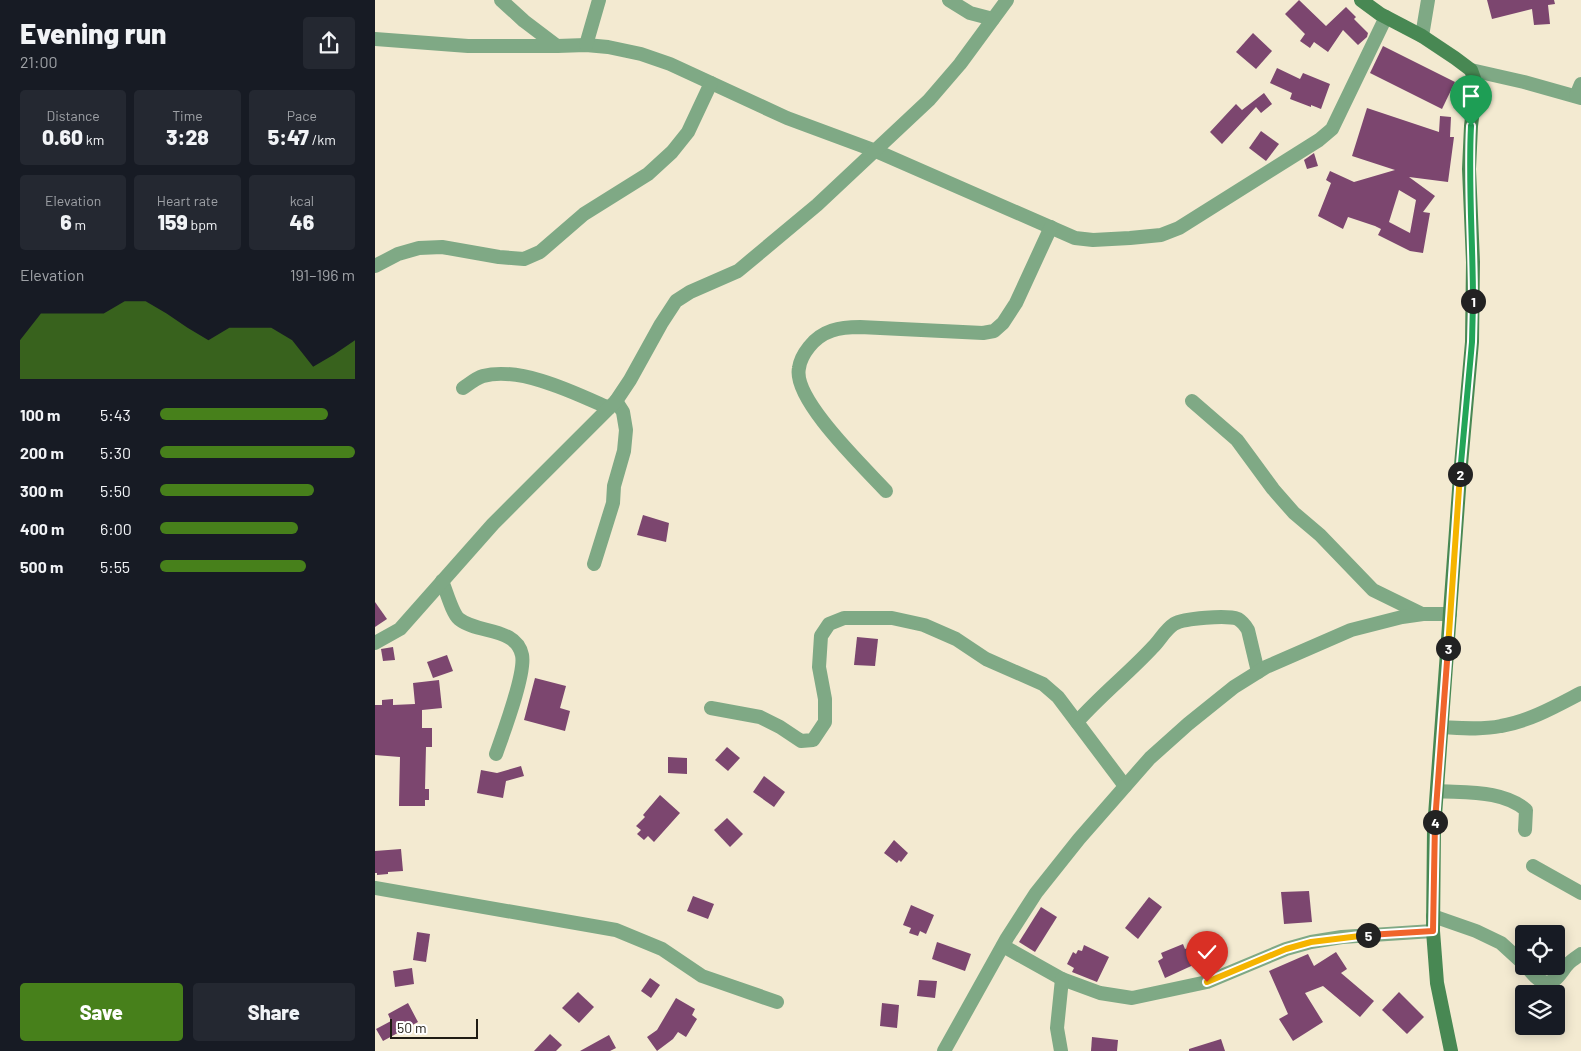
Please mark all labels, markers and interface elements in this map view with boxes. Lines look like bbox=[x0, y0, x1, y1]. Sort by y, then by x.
text: Evening run bbox=[20, 16, 166, 50]
button: share bbox=[303, 17, 355, 69]
text: 21:00 bbox=[20, 52, 57, 71]
pin bbox=[1450, 75, 1492, 126]
icon: arrive bbox=[1457, 82, 1485, 110]
text: Distance bbox=[46, 107, 100, 124]
text: Time bbox=[172, 107, 203, 124]
text: Pace bbox=[287, 107, 317, 124]
text: 0.60 bbox=[42, 124, 83, 149]
text: 3:28 bbox=[166, 124, 209, 149]
text: 5:47 bbox=[268, 124, 309, 149]
text: km bbox=[83, 131, 104, 148]
text: /km bbox=[309, 131, 336, 148]
text: Elevation bbox=[45, 192, 101, 209]
text: Heart rate bbox=[157, 192, 218, 209]
text: kcal bbox=[290, 192, 314, 209]
text: 6 bbox=[60, 209, 72, 234]
text: 159 bbox=[158, 209, 188, 234]
text: 46 bbox=[290, 209, 314, 234]
text: m bbox=[72, 216, 86, 233]
text: bpm bbox=[188, 216, 217, 233]
text: Elevation bbox=[20, 265, 84, 284]
text: 191–196 m bbox=[290, 265, 355, 284]
pin: 1 bbox=[1461, 288, 1485, 314]
text: 1 bbox=[1471, 293, 1476, 310]
text: 100 m bbox=[20, 405, 60, 424]
text: 5:43 bbox=[100, 405, 131, 424]
text: 200 m bbox=[20, 443, 64, 462]
text: 5:30 bbox=[100, 443, 131, 462]
pin: 2 bbox=[1447, 462, 1473, 486]
text: 2 bbox=[1457, 466, 1464, 483]
text: 300 m bbox=[20, 481, 63, 500]
text: 5:50 bbox=[100, 481, 131, 500]
text: 400 m bbox=[20, 519, 64, 538]
text: 6:00 bbox=[100, 519, 132, 538]
text: 500 m bbox=[20, 557, 63, 576]
text: 5:55 bbox=[100, 557, 130, 576]
pin: 3 bbox=[1435, 636, 1461, 660]
text: 3 bbox=[1445, 640, 1452, 657]
pin: 4 bbox=[1423, 810, 1447, 834]
text: 4 bbox=[1431, 814, 1440, 831]
pin: 5 bbox=[1355, 922, 1381, 948]
map controls bbox=[1515, 925, 1565, 1035]
button: locate bbox=[1515, 925, 1565, 975]
text: 5 bbox=[1365, 927, 1372, 944]
pin bbox=[1186, 931, 1228, 982]
icon: check bbox=[1193, 938, 1221, 966]
button: Save bbox=[20, 983, 183, 1041]
button: Share bbox=[193, 983, 355, 1041]
button: layers bbox=[1515, 985, 1565, 1035]
scale bar bbox=[390, 1016, 477, 1039]
text: 50 m bbox=[397, 1019, 426, 1036]

